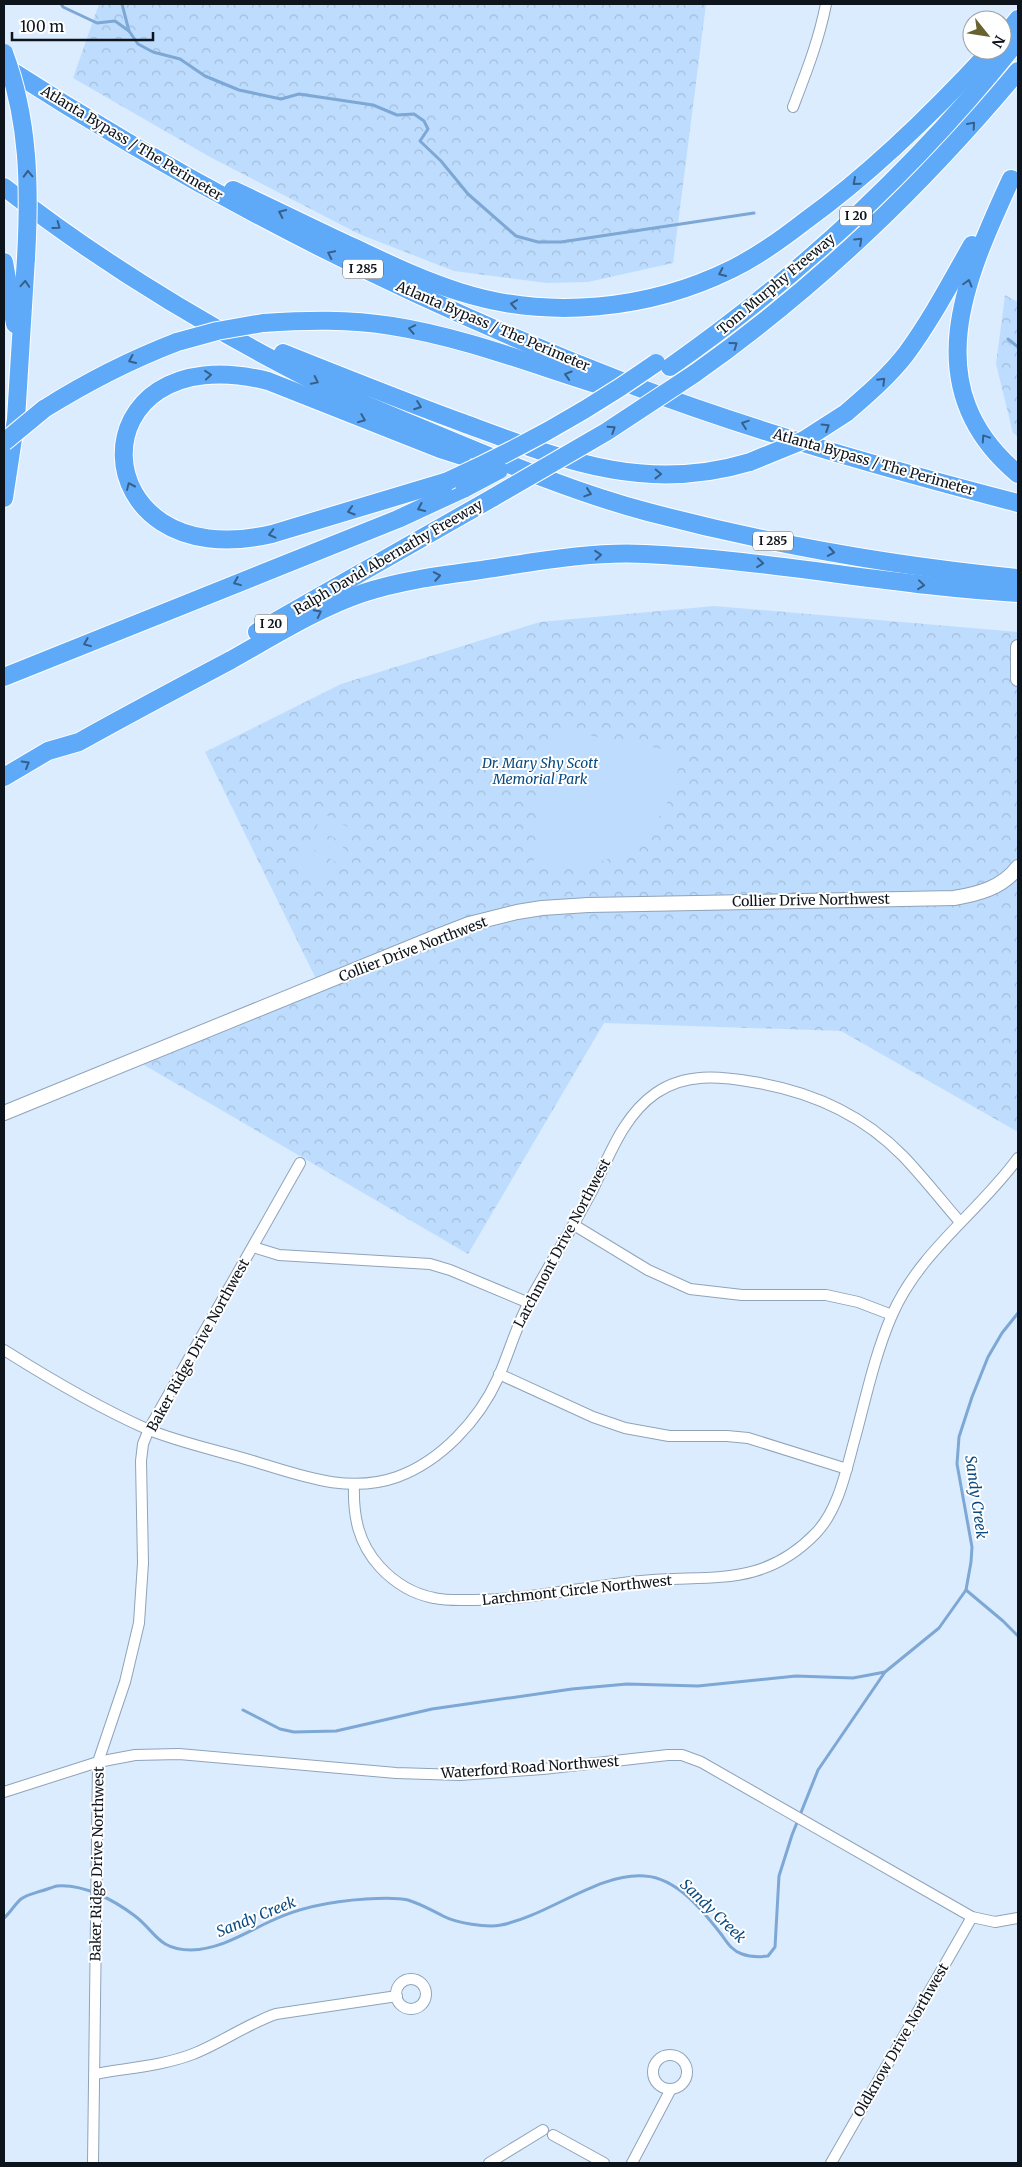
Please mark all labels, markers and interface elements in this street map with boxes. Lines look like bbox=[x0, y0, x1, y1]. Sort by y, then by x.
scale bar bbox=[12, 10, 154, 42]
north arrow bbox=[962, 10, 1012, 60]
text: 100 m bbox=[20, 17, 64, 36]
text: N bbox=[988, 32, 1009, 51]
street label: Atlanta Bypass / The Perimeter bbox=[37, 81, 226, 204]
one-way arrow bbox=[966, 122, 975, 131]
one-way arrow bbox=[23, 170, 34, 178]
one-way arrow bbox=[853, 176, 862, 184]
road number: I 20 bbox=[840, 207, 872, 226]
one-way arrow bbox=[278, 209, 287, 220]
one-way arrow bbox=[51, 220, 61, 229]
street label: Tom Murphy Freeway bbox=[713, 229, 839, 339]
one-way arrow bbox=[853, 238, 862, 247]
one-way arrow bbox=[328, 250, 337, 260]
road number: I 285 bbox=[343, 260, 383, 278]
one-way arrow bbox=[718, 267, 727, 278]
street label: Atlanta Bypass / The Perimeter bbox=[393, 277, 593, 375]
one-way arrow bbox=[962, 278, 973, 287]
one-way arrow bbox=[19, 279, 30, 287]
one-way arrow bbox=[510, 299, 518, 310]
one-way arrow bbox=[407, 325, 416, 335]
one-way arrow bbox=[728, 342, 738, 351]
one-way arrow bbox=[128, 353, 137, 364]
one-way arrow bbox=[204, 370, 212, 381]
one-way arrow bbox=[564, 371, 572, 381]
one-way arrow bbox=[310, 374, 319, 385]
one-way arrow bbox=[876, 377, 885, 386]
one-way arrow bbox=[414, 400, 422, 410]
one-way arrow bbox=[357, 412, 366, 423]
one-way arrow bbox=[741, 420, 749, 430]
one-way arrow bbox=[820, 423, 829, 433]
street label: Atlanta Bypass / The Perimeter bbox=[770, 424, 977, 499]
one-way arrow bbox=[606, 425, 615, 435]
one-way arrow bbox=[982, 434, 991, 444]
one-way arrow bbox=[654, 469, 662, 479]
one-way arrow bbox=[127, 483, 137, 492]
one-way arrow bbox=[584, 487, 592, 497]
street label: Ralph David Abernathy Freeway bbox=[290, 495, 487, 619]
one-way arrow bbox=[417, 502, 426, 513]
one-way arrow bbox=[348, 505, 356, 515]
one-way arrow bbox=[268, 528, 276, 538]
road number: I 285 bbox=[753, 532, 793, 550]
one-way arrow bbox=[827, 546, 835, 556]
one-way arrow bbox=[595, 549, 603, 560]
one-way arrow bbox=[757, 557, 765, 568]
one-way arrow bbox=[433, 572, 442, 582]
one-way arrow bbox=[234, 576, 242, 586]
one-way arrow bbox=[918, 579, 926, 590]
one-way arrow bbox=[313, 609, 322, 619]
road number: I 20 bbox=[255, 614, 287, 634]
one-way arrow bbox=[83, 637, 92, 647]
park label: Dr. Mary Shy Scott Memorial Park bbox=[481, 754, 598, 788]
one-way arrow bbox=[21, 760, 30, 770]
street label: Collier Drive Northwest bbox=[732, 890, 891, 910]
street label: Collier Drive Northwest bbox=[336, 912, 490, 986]
street label: Larchmont Drive Northwest bbox=[510, 1155, 615, 1331]
street label: Baker Ridge Drive Northwest bbox=[143, 1255, 253, 1435]
water label: Sandy Creek bbox=[961, 1454, 992, 1541]
street label: Larchmont Circle Northwest bbox=[481, 1571, 673, 1609]
street label: Waterford Road Northwest bbox=[439, 1752, 620, 1782]
street label: Baker Ridge Drive Northwest bbox=[86, 1766, 108, 1962]
water label: Sandy Creek bbox=[677, 1875, 751, 1947]
water label: Sandy Creek bbox=[213, 1892, 299, 1941]
street label: Oldknow Drive Northwest bbox=[849, 1959, 953, 2120]

